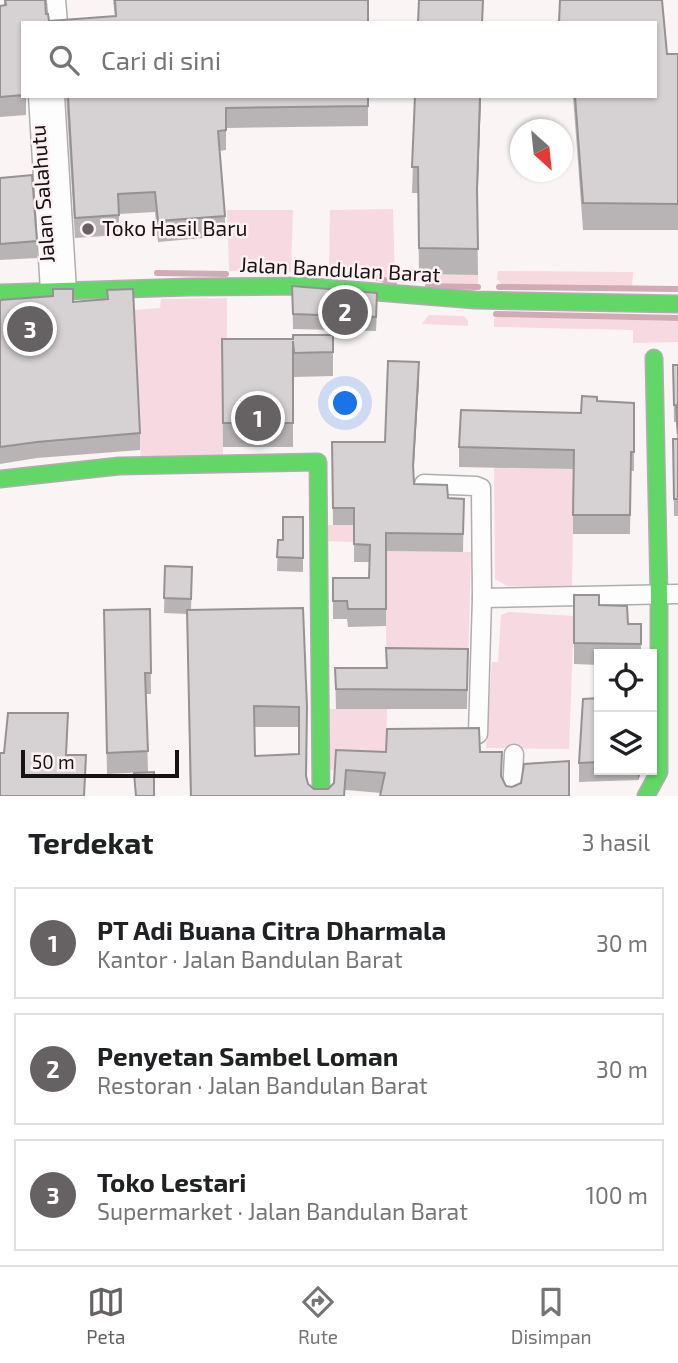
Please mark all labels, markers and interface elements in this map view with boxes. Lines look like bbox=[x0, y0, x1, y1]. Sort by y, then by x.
search box bbox=[21, 21, 657, 98]
icon: search bbox=[45, 41, 83, 79]
text: Cari di sini bbox=[101, 44, 221, 75]
north arrow bbox=[510, 119, 573, 182]
street label: Jalan Salahutu bbox=[24, 124, 59, 264]
place label: Toko Hasil Baru bbox=[102, 215, 248, 240]
marker: Toko Hasil Baru bbox=[80, 221, 96, 237]
street label: Jalan Bandulan Barat bbox=[239, 251, 441, 286]
pin: 2 bbox=[322, 286, 368, 338]
pin: 3 bbox=[7, 303, 53, 355]
your location bbox=[328, 386, 362, 420]
pin: 1 bbox=[235, 392, 281, 444]
map controls bbox=[594, 649, 657, 775]
button: locate bbox=[594, 649, 657, 712]
button: layers bbox=[594, 712, 657, 775]
scale bar bbox=[21, 747, 178, 779]
text: 50 m bbox=[32, 750, 75, 773]
text: Terdekat bbox=[28, 824, 154, 860]
text: 3 hasil bbox=[582, 828, 650, 856]
text: PT Adi Buana Citra Dharmala bbox=[97, 914, 446, 945]
text: 1 bbox=[48, 929, 58, 957]
text: 30 m bbox=[596, 929, 648, 957]
text: Kantor · Jalan Bandulan Barat bbox=[97, 945, 403, 973]
text: Penyetan Sambel Loman bbox=[97, 1040, 398, 1071]
text: 2 bbox=[46, 1055, 60, 1083]
text: 30 m bbox=[596, 1055, 648, 1083]
text: Restoran · Jalan Bandulan Barat bbox=[97, 1071, 428, 1099]
text: Toko Lestari bbox=[97, 1166, 247, 1197]
text: 3 bbox=[46, 1181, 60, 1209]
text: 100 m bbox=[586, 1181, 648, 1209]
text: Supermarket · Jalan Bandulan Barat bbox=[97, 1197, 468, 1225]
tab: Peta bbox=[86, 1283, 125, 1348]
tab: Rute bbox=[298, 1283, 338, 1348]
tab: Disimpan bbox=[511, 1283, 592, 1348]

